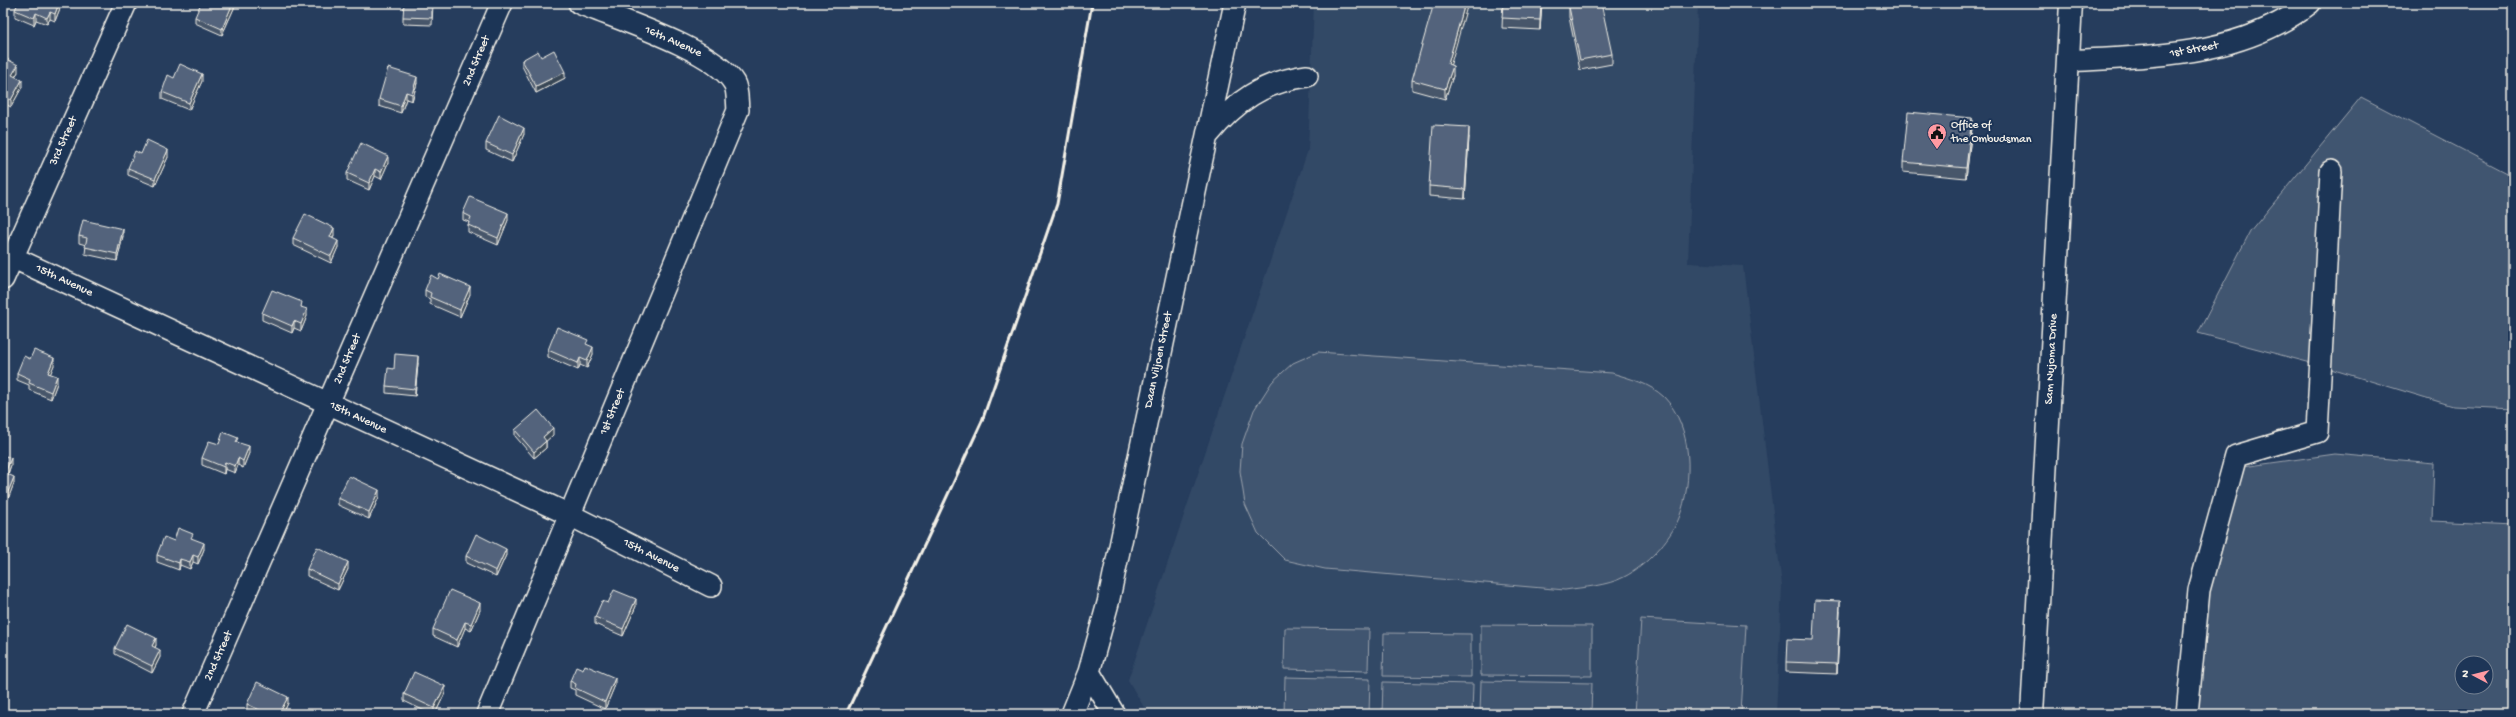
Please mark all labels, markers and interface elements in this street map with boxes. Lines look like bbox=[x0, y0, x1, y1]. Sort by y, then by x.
street label: 16th Avenue bbox=[641, 23, 705, 61]
street label: 2nd Street bbox=[460, 33, 494, 88]
street label: 1st Street bbox=[2168, 39, 2220, 61]
street label: 3rd Street bbox=[47, 113, 81, 169]
place label: Office of the Ombudsman bbox=[1950, 119, 2032, 147]
public building icon: Office of the Ombudsman bbox=[1926, 122, 1948, 150]
street label: 15th Avenue bbox=[32, 261, 96, 301]
street label: Daan Viljoen Street bbox=[1142, 310, 1176, 410]
street label: Sam Nujoma Drive bbox=[2043, 312, 2061, 405]
street label: 2nd Street bbox=[331, 331, 365, 386]
street label: 1st Street bbox=[597, 386, 629, 438]
street label: 15th Avenue bbox=[326, 398, 390, 438]
street label: 15th Avenue bbox=[620, 535, 682, 577]
street label: 2nd Street bbox=[202, 628, 237, 683]
north arrow bbox=[2454, 655, 2494, 695]
text: N bbox=[2460, 670, 2472, 678]

